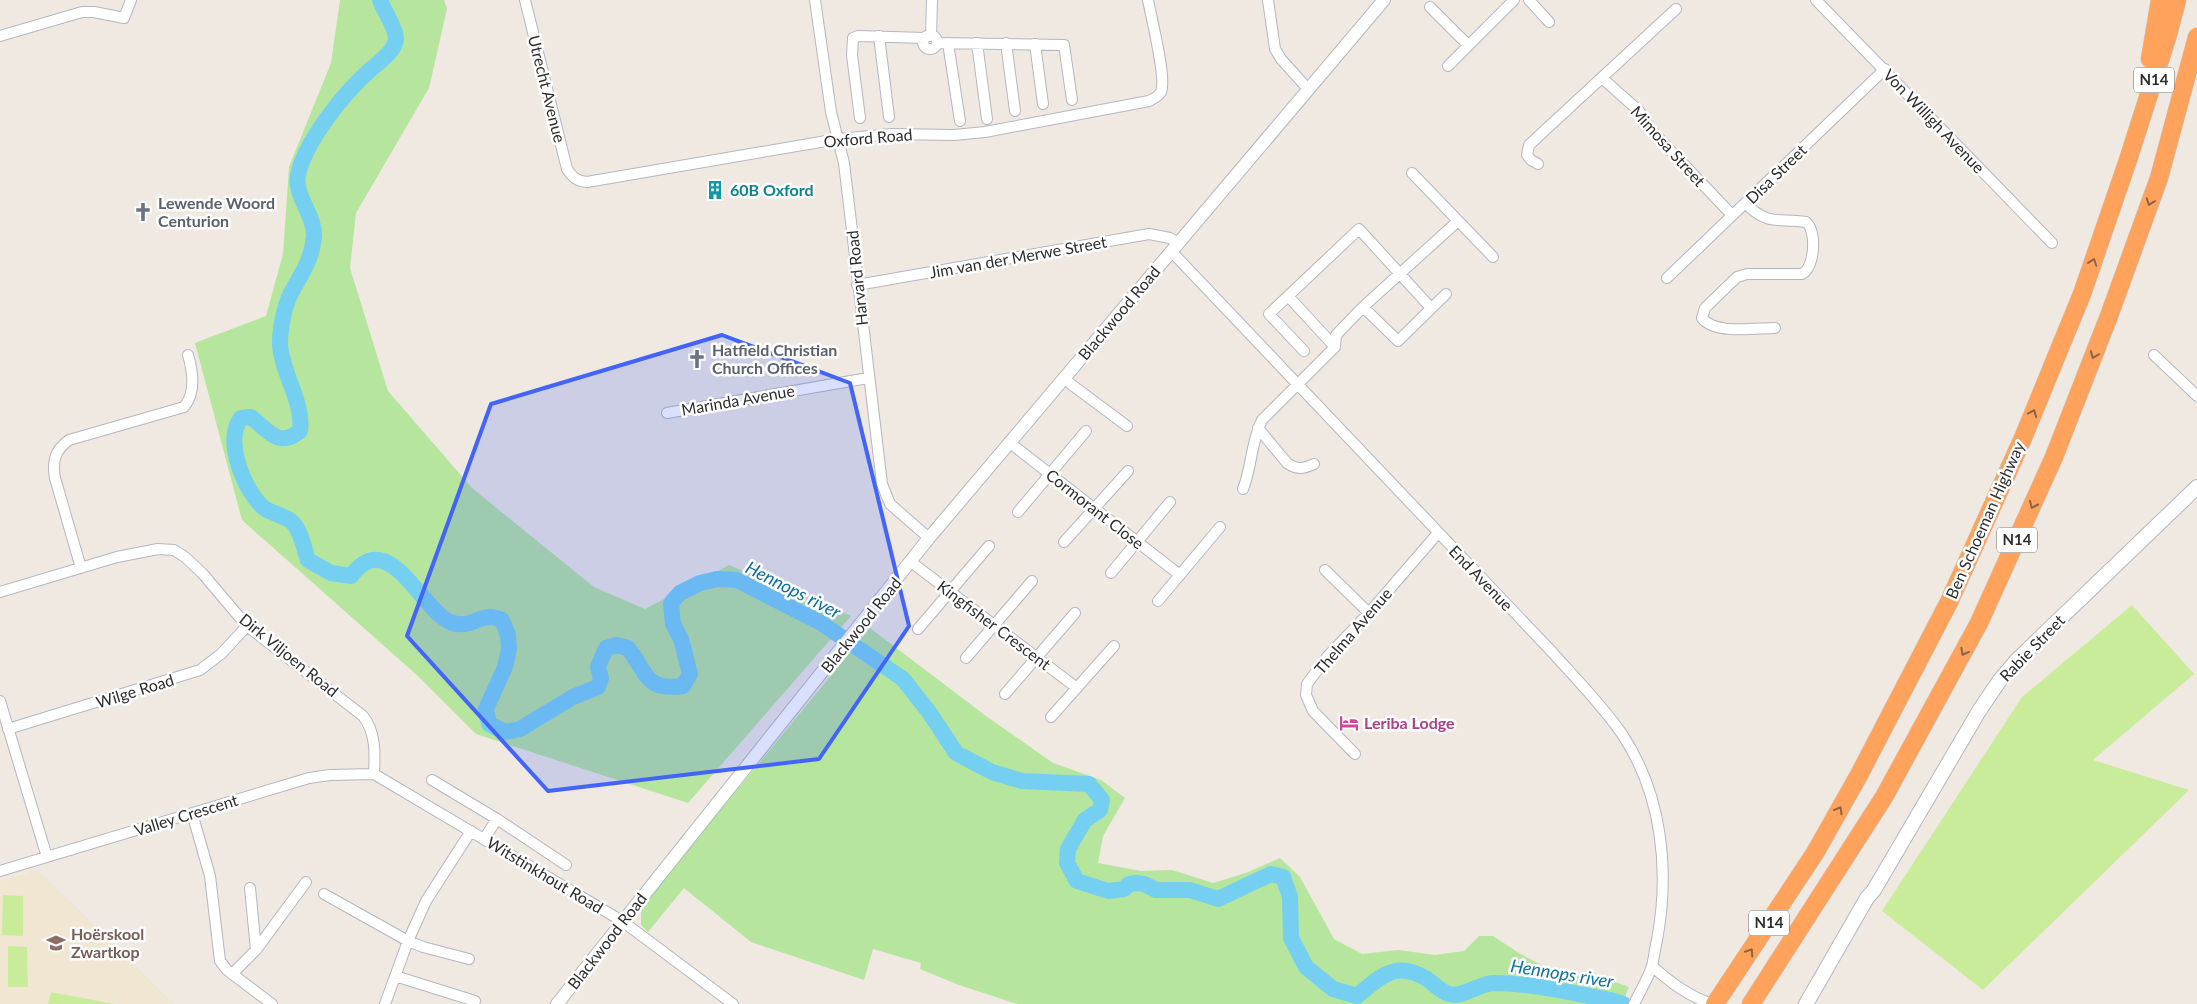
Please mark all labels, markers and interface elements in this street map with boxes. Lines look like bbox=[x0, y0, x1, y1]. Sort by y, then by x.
street label: Utrecht Avenue bbox=[525, 33, 570, 145]
street label: Von Willigh Avenue bbox=[1880, 65, 1989, 177]
road number: N14 bbox=[2134, 68, 2174, 92]
street label: Mimosa Street bbox=[1627, 101, 1710, 190]
street label: Oxford Road bbox=[823, 124, 913, 151]
street label: Disa Street bbox=[1741, 140, 1810, 207]
building icon: 60B Oxford bbox=[704, 179, 726, 201]
place label: 60B Oxford bbox=[730, 180, 814, 199]
place label: Lewende Woord Centurion bbox=[158, 193, 275, 230]
one-way arrow bbox=[2146, 197, 2156, 206]
church icon: Lewende Woord Centurion bbox=[132, 201, 154, 223]
street label: Harvard Road bbox=[842, 229, 871, 327]
street label: Jim van der Merwe Street bbox=[928, 232, 1108, 281]
one-way arrow bbox=[2087, 258, 2097, 267]
street label: Blackwood Road bbox=[1074, 262, 1163, 364]
place label: Hatfield Christian Church Offices bbox=[712, 340, 837, 377]
church icon: Hatfield Christian Church Offices bbox=[686, 348, 708, 370]
one-way arrow bbox=[2090, 350, 2100, 359]
street label: Marinda Avenue bbox=[680, 380, 796, 419]
one-way arrow bbox=[2026, 409, 2037, 418]
street label: Ben Schoeman Highway bbox=[1941, 438, 2028, 601]
street label: Cormorant Close bbox=[1043, 465, 1148, 553]
one-way arrow bbox=[2028, 500, 2039, 509]
road number: N14 bbox=[1997, 528, 2037, 552]
street label: End Avenue bbox=[1446, 541, 1517, 614]
water label: Hennops river bbox=[742, 556, 846, 623]
street label: Blackwood Road bbox=[816, 573, 905, 676]
street label: Kingfisher Crescent bbox=[934, 576, 1055, 673]
street label: Thelma Avenue bbox=[1310, 584, 1395, 678]
street label: Dirk Viljoen Road bbox=[236, 609, 343, 700]
street label: Rabie Street bbox=[1995, 610, 2068, 685]
one-way arrow bbox=[1960, 647, 1970, 656]
street label: Wilge Road bbox=[94, 670, 176, 711]
hotel icon: Leriba Lodge bbox=[1338, 712, 1360, 734]
place label: Leriba Lodge bbox=[1364, 713, 1455, 732]
street label: Valley Crescent bbox=[132, 790, 240, 839]
one-way arrow bbox=[1832, 807, 1842, 816]
street label: Witstinkhout Road bbox=[484, 832, 607, 917]
street label: Blackwood Road bbox=[563, 889, 650, 993]
road number: N14 bbox=[1749, 910, 1789, 936]
place label: Hoërskool Zwartkop bbox=[71, 924, 144, 961]
school or university icon: Hoërskool Zwartkop bbox=[45, 932, 67, 954]
one-way arrow bbox=[1744, 948, 1754, 957]
water label: Hennops river bbox=[1509, 954, 1616, 992]

